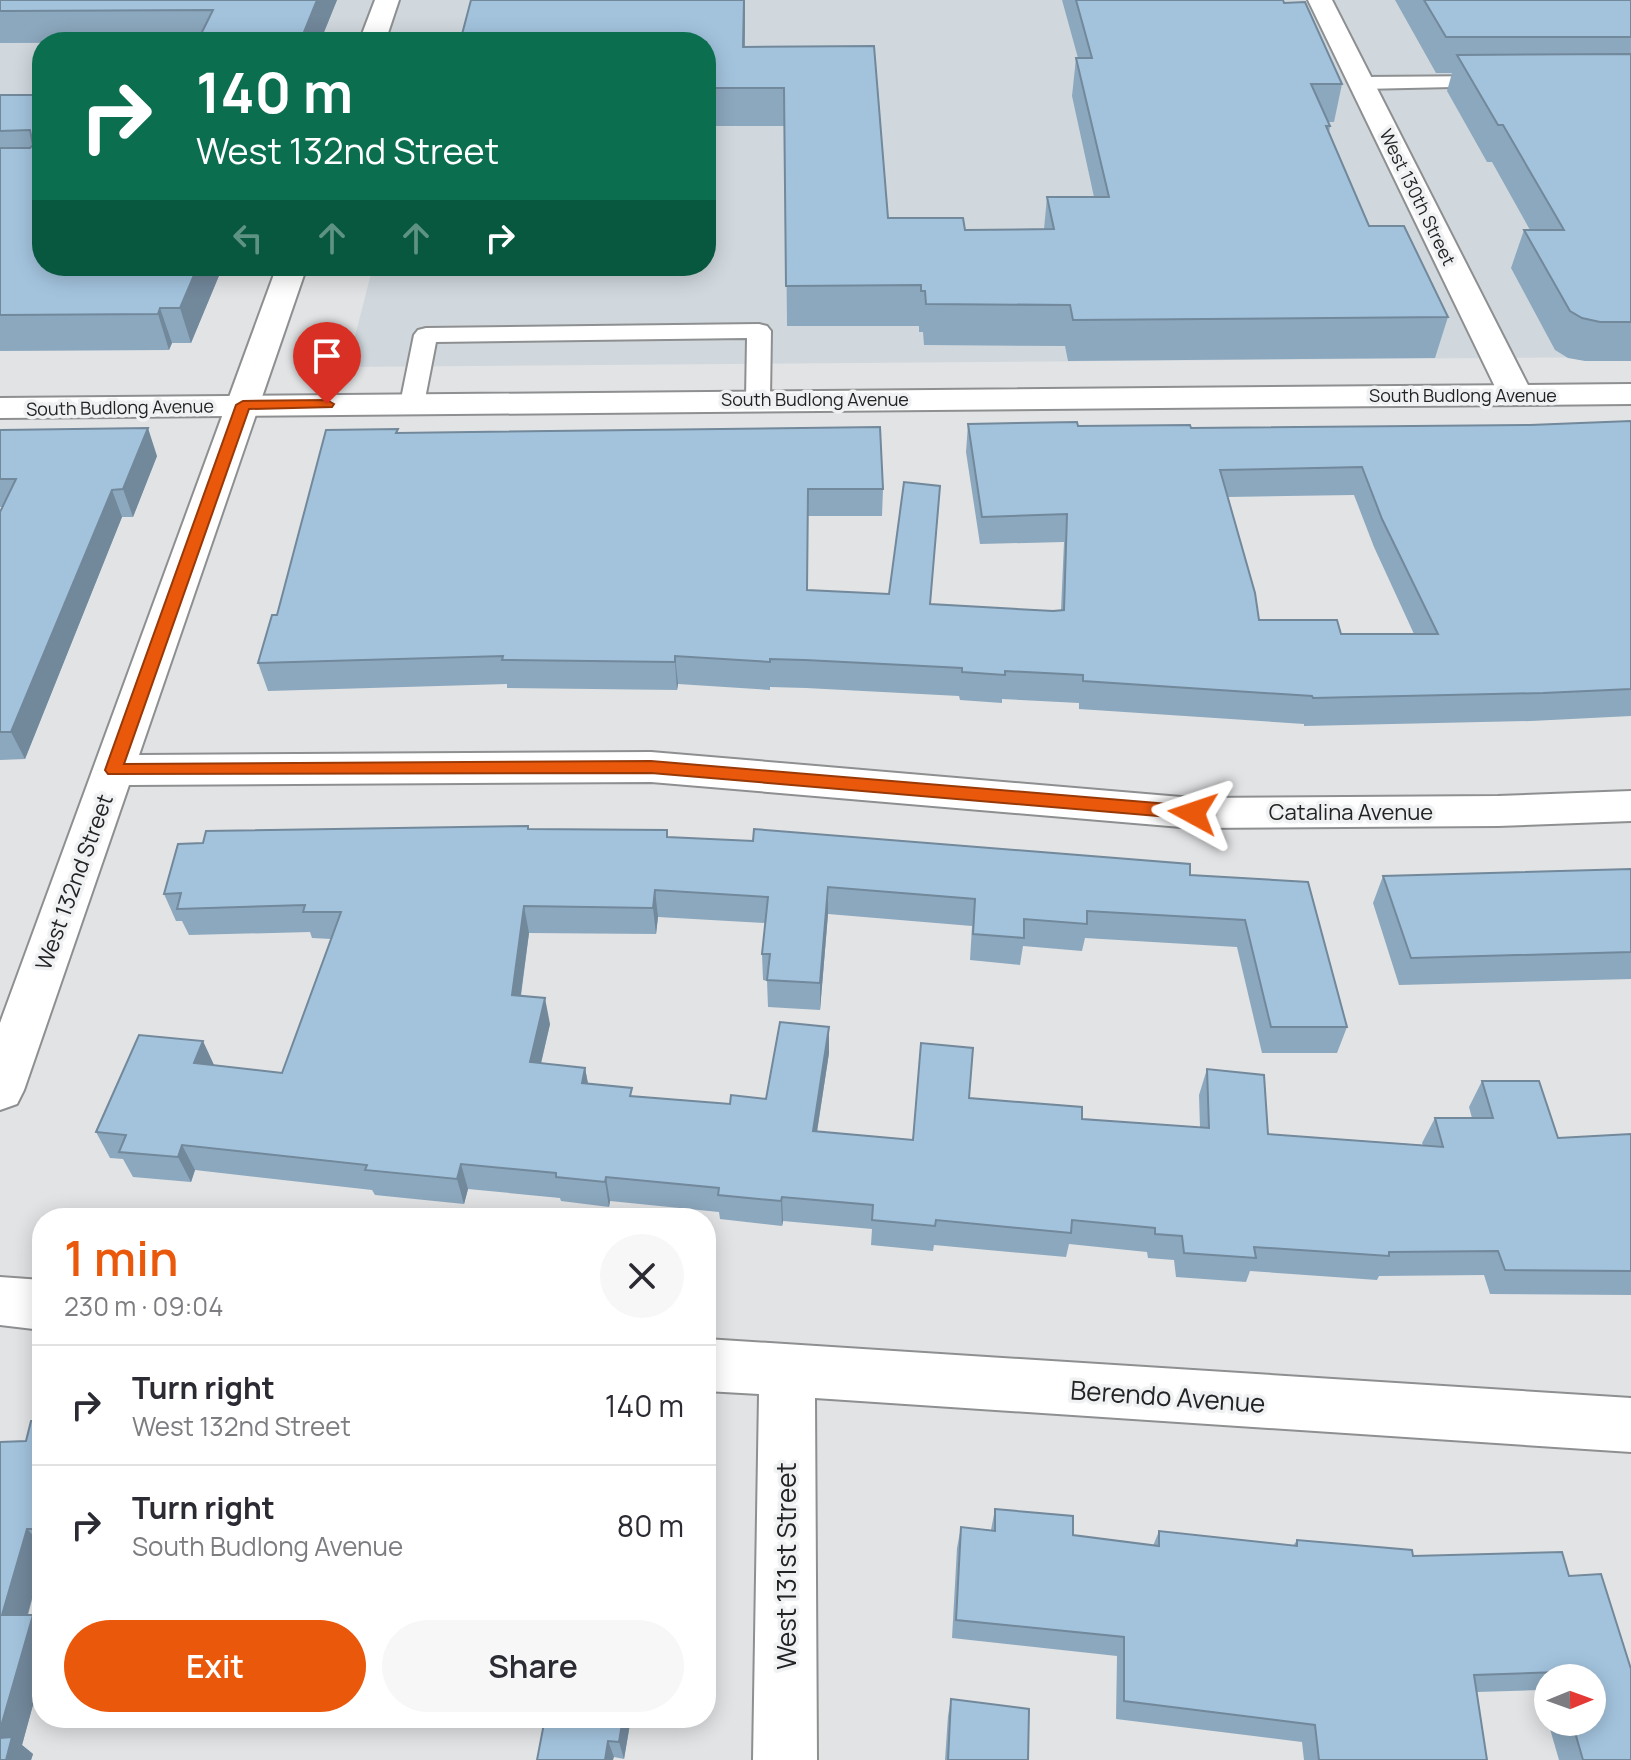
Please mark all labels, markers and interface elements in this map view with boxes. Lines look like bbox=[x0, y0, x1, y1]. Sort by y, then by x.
text: 140 m bbox=[196, 53, 353, 130]
icon: right bbox=[64, 64, 168, 168]
street label: West 130th Street bbox=[1375, 125, 1461, 269]
text: West 132nd Street bbox=[196, 126, 499, 175]
icon: left bbox=[226, 216, 270, 260]
icon: ahead bbox=[310, 216, 354, 260]
icon: ahead bbox=[394, 216, 438, 260]
icon: right bbox=[478, 216, 522, 260]
pin bbox=[293, 322, 361, 404]
icon: arrive bbox=[305, 334, 349, 378]
street label: South Budlong Avenue bbox=[1369, 383, 1557, 407]
street label: South Budlong Avenue bbox=[721, 387, 909, 411]
street label: South Budlong Avenue bbox=[26, 393, 214, 421]
position arrow bbox=[1151, 771, 1235, 855]
street label: West 132nd Street bbox=[28, 790, 120, 974]
street label: Catalina Avenue bbox=[1269, 797, 1433, 827]
text: 1 min bbox=[64, 1225, 178, 1290]
button: close bbox=[600, 1234, 684, 1318]
text: 230 m · 09:04 bbox=[64, 1288, 224, 1324]
text: Turn right bbox=[132, 1367, 275, 1408]
street label: Berendo Avenue bbox=[1069, 1371, 1267, 1421]
icon: right bbox=[64, 1383, 108, 1427]
text: 140 m bbox=[605, 1385, 684, 1426]
text: West 132nd Street bbox=[132, 1408, 351, 1444]
street label: West 131st Street bbox=[768, 1462, 804, 1670]
text: Turn right bbox=[132, 1487, 275, 1528]
icon: right bbox=[64, 1503, 108, 1547]
text: 80 m bbox=[617, 1505, 684, 1546]
text: South Budlong Avenue bbox=[132, 1528, 403, 1564]
button: Exit bbox=[64, 1620, 366, 1712]
button: Share bbox=[382, 1620, 684, 1712]
north arrow bbox=[1534, 1664, 1606, 1736]
map controls bbox=[1534, 1664, 1606, 1736]

